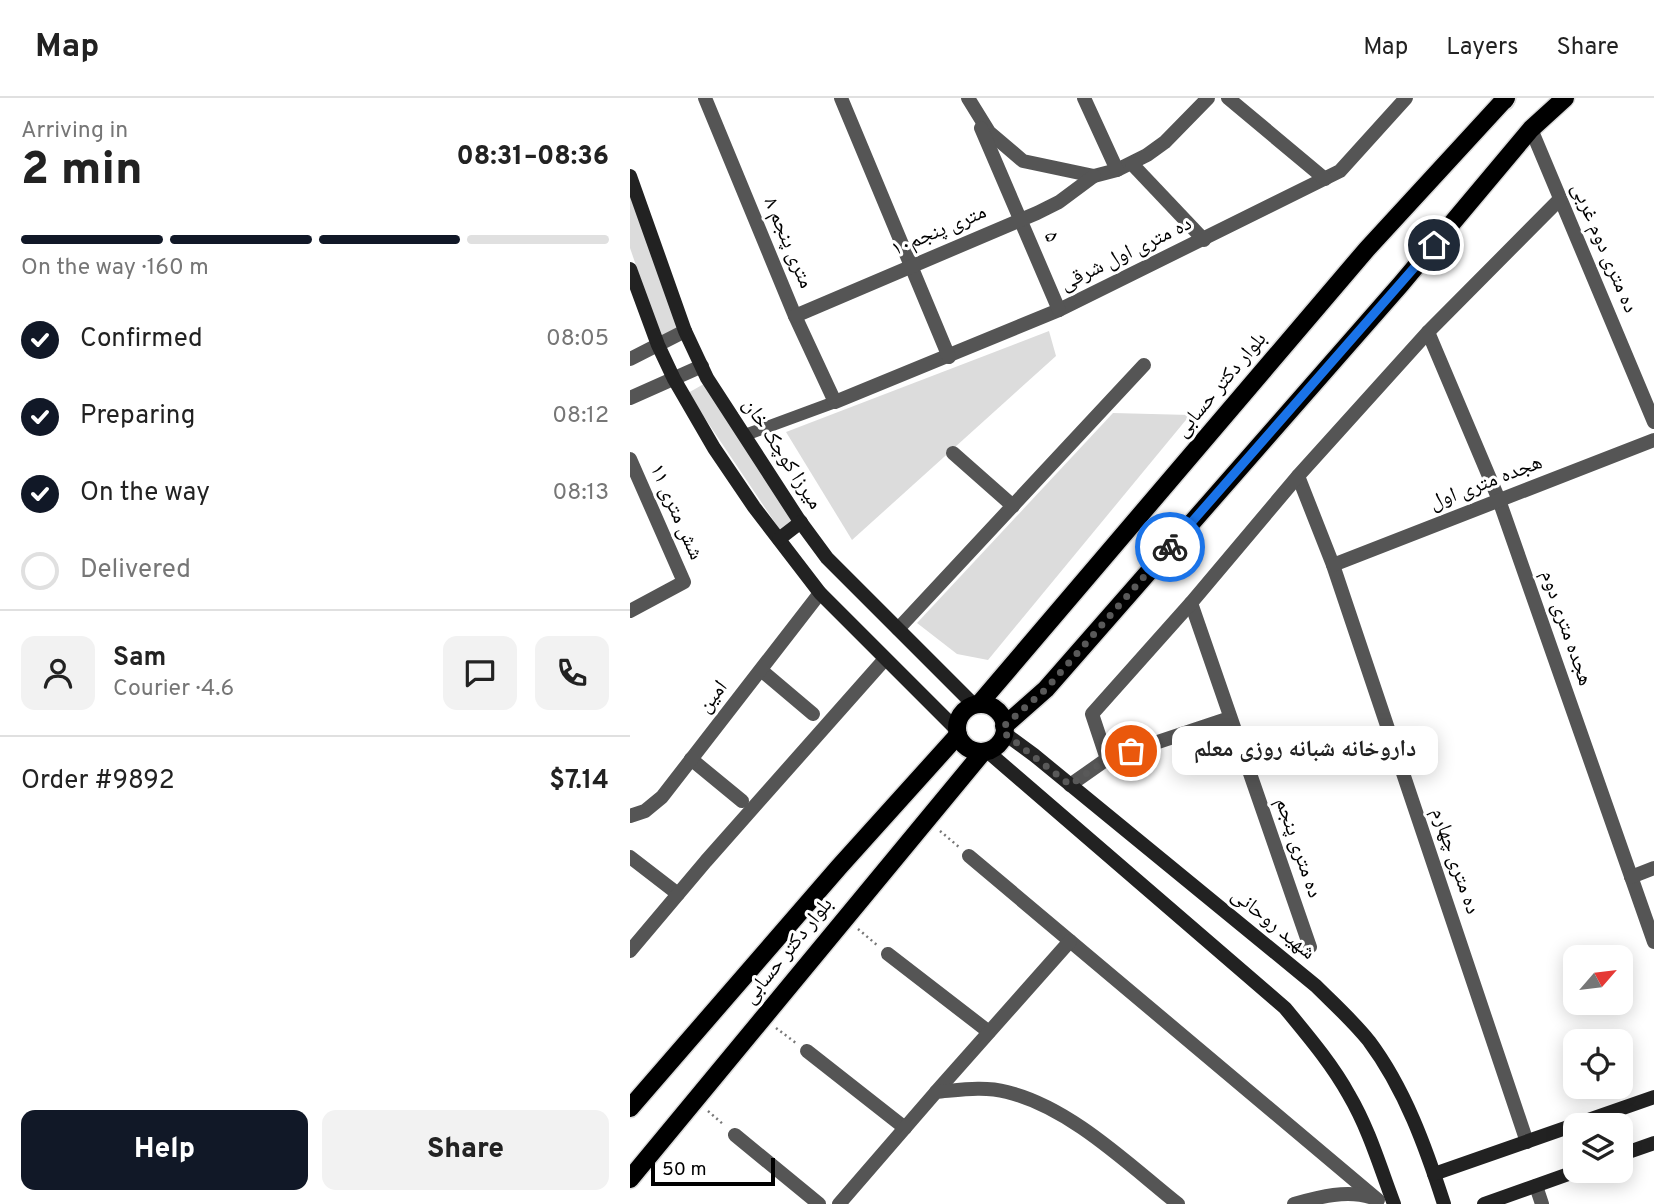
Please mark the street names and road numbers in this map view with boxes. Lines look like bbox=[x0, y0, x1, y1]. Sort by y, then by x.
street label: ده متری دوم غربی bbox=[1564, 179, 1644, 317]
street label: ۸ متری پنجم bbox=[757, 193, 819, 293]
street label: ۱۰متری پنجم bbox=[887, 199, 991, 263]
street label: ده متری اول شرقی bbox=[1056, 210, 1196, 298]
street label: ۵ bbox=[1037, 227, 1065, 247]
street label: بلوار دکتر حسابی bbox=[1169, 327, 1273, 443]
street label: میرزا کوچک خان bbox=[736, 393, 828, 515]
street label: هجده متری اول bbox=[1426, 449, 1546, 517]
street label: شش متری ۱۱ bbox=[643, 460, 709, 564]
street label: هجده متری دوم bbox=[1534, 567, 1598, 689]
street label: امین bbox=[692, 675, 734, 719]
street label: ده متری پنجم bbox=[1268, 794, 1328, 902]
street label: ده متری چهارم bbox=[1424, 804, 1486, 918]
street label: شهید روحانی bbox=[1225, 882, 1321, 966]
street label: بلوار دکتر حسابی bbox=[737, 892, 839, 1010]

